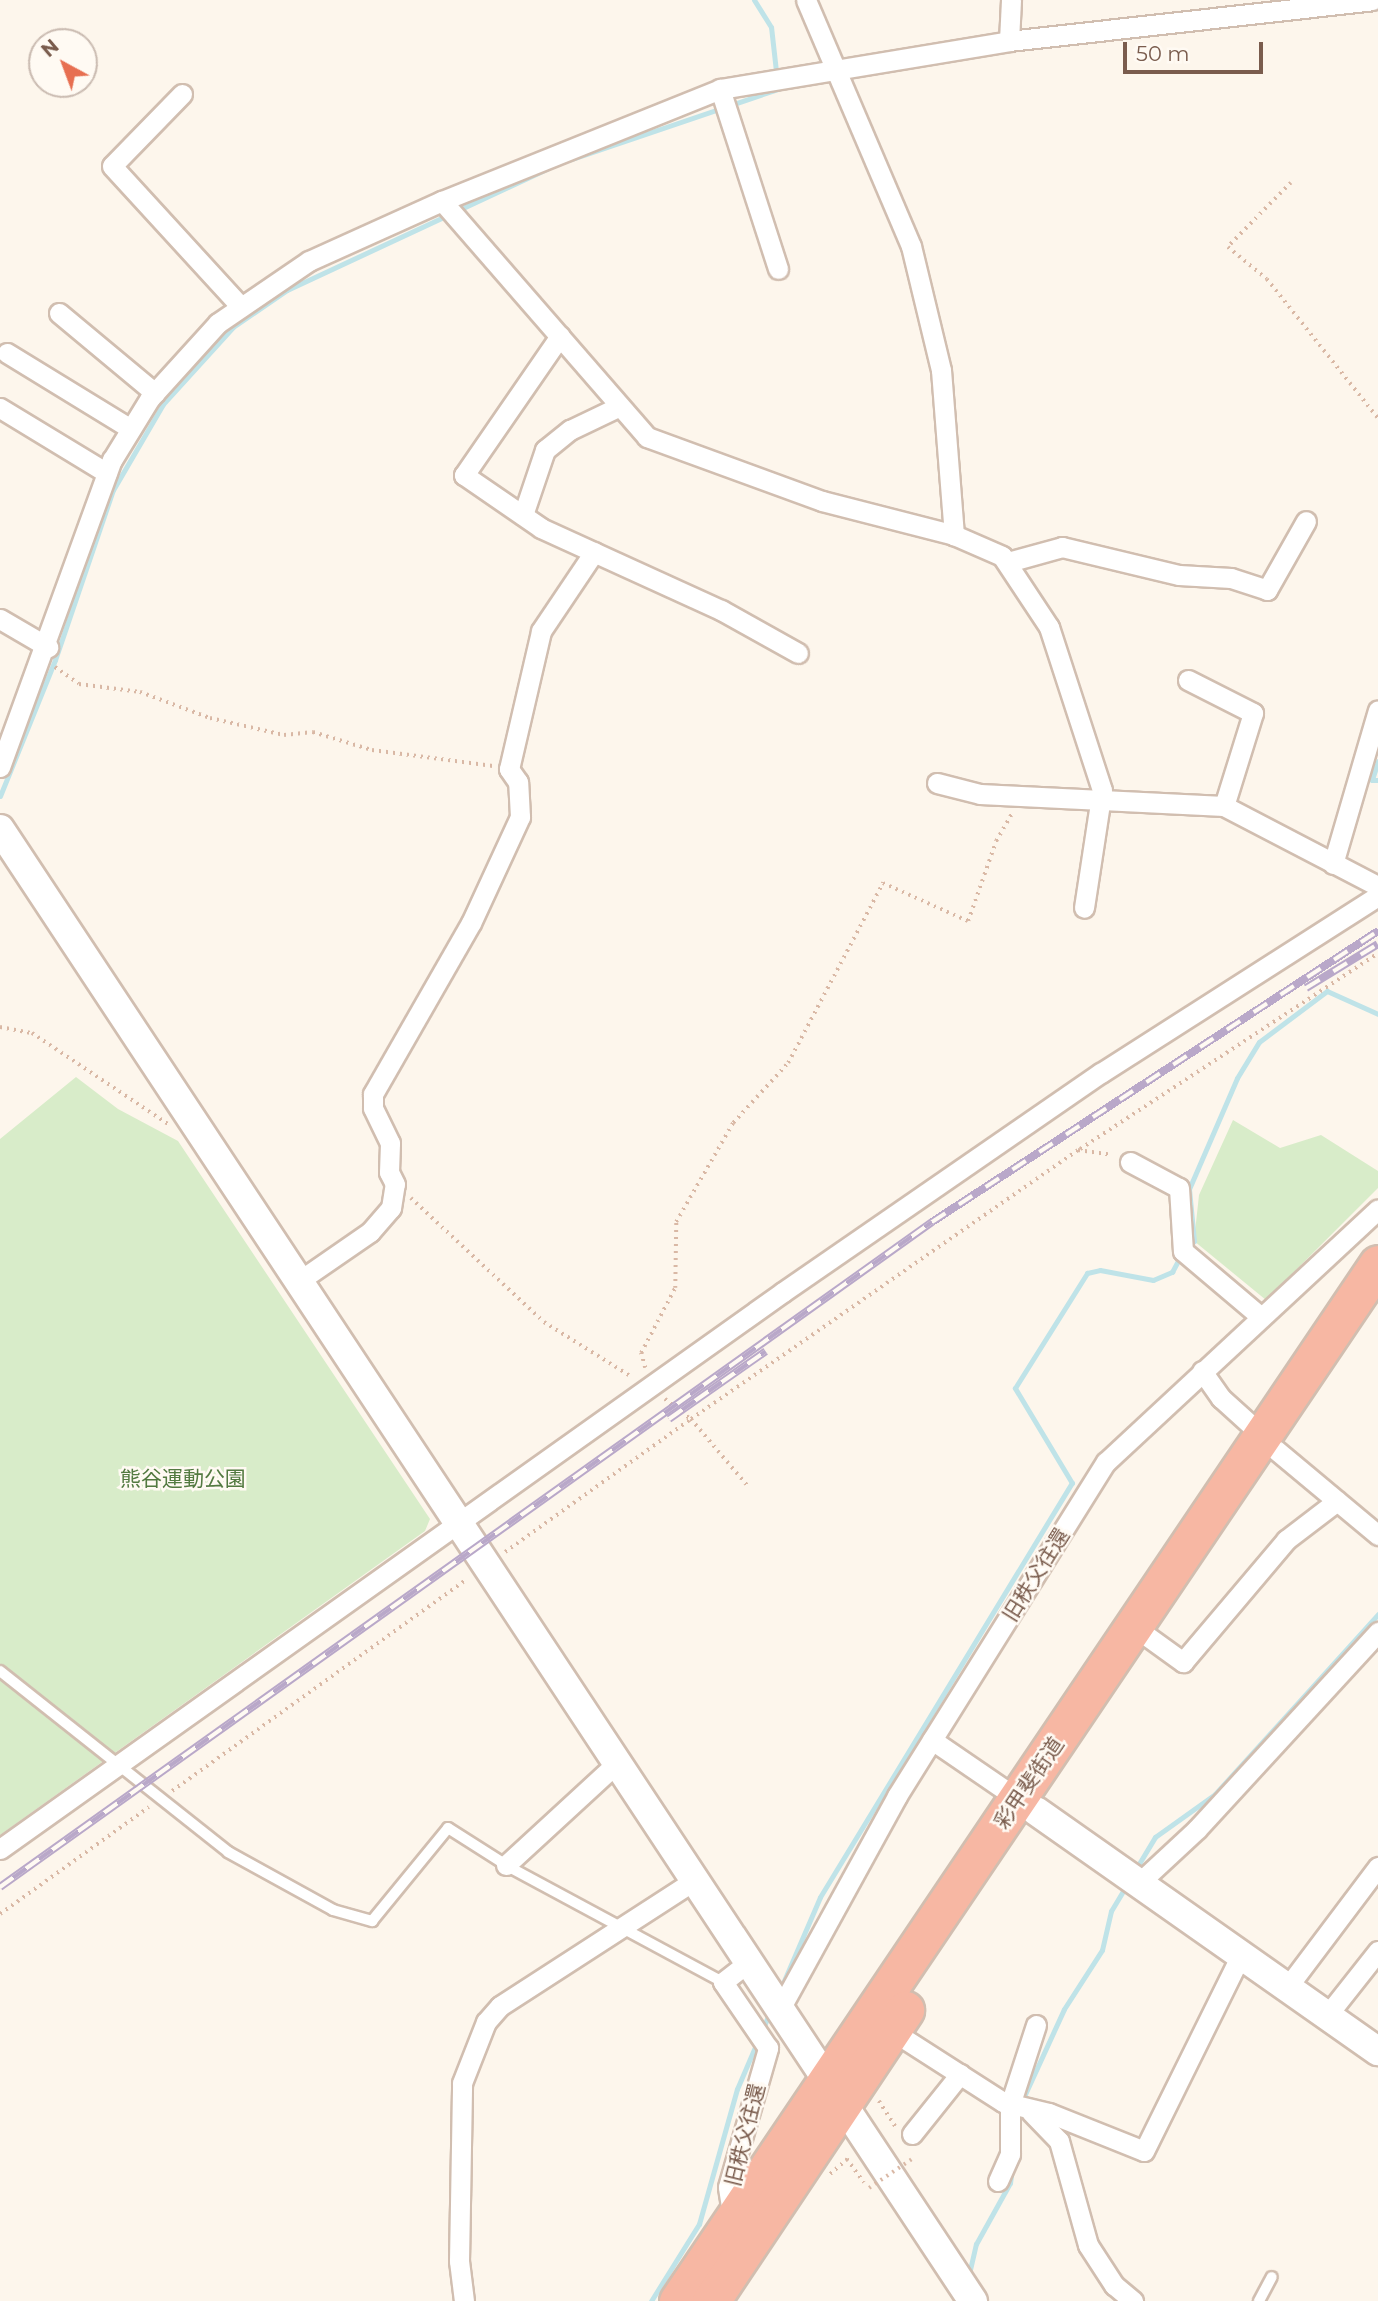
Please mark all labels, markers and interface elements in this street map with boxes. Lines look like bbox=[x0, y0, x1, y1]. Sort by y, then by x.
north arrow bbox=[28, 28, 98, 98]
scale bar bbox=[1126, 28, 1266, 72]
text: N bbox=[37, 35, 64, 62]
text: 50 m bbox=[1136, 41, 1190, 66]
park label: 熊谷運動公園 bbox=[120, 1466, 246, 1492]
street label: 旧秩父往還 bbox=[997, 1524, 1075, 1626]
street label: 彩甲斐街道 bbox=[989, 1732, 1069, 1834]
street label: 旧秩父往還 bbox=[720, 2081, 770, 2189]

